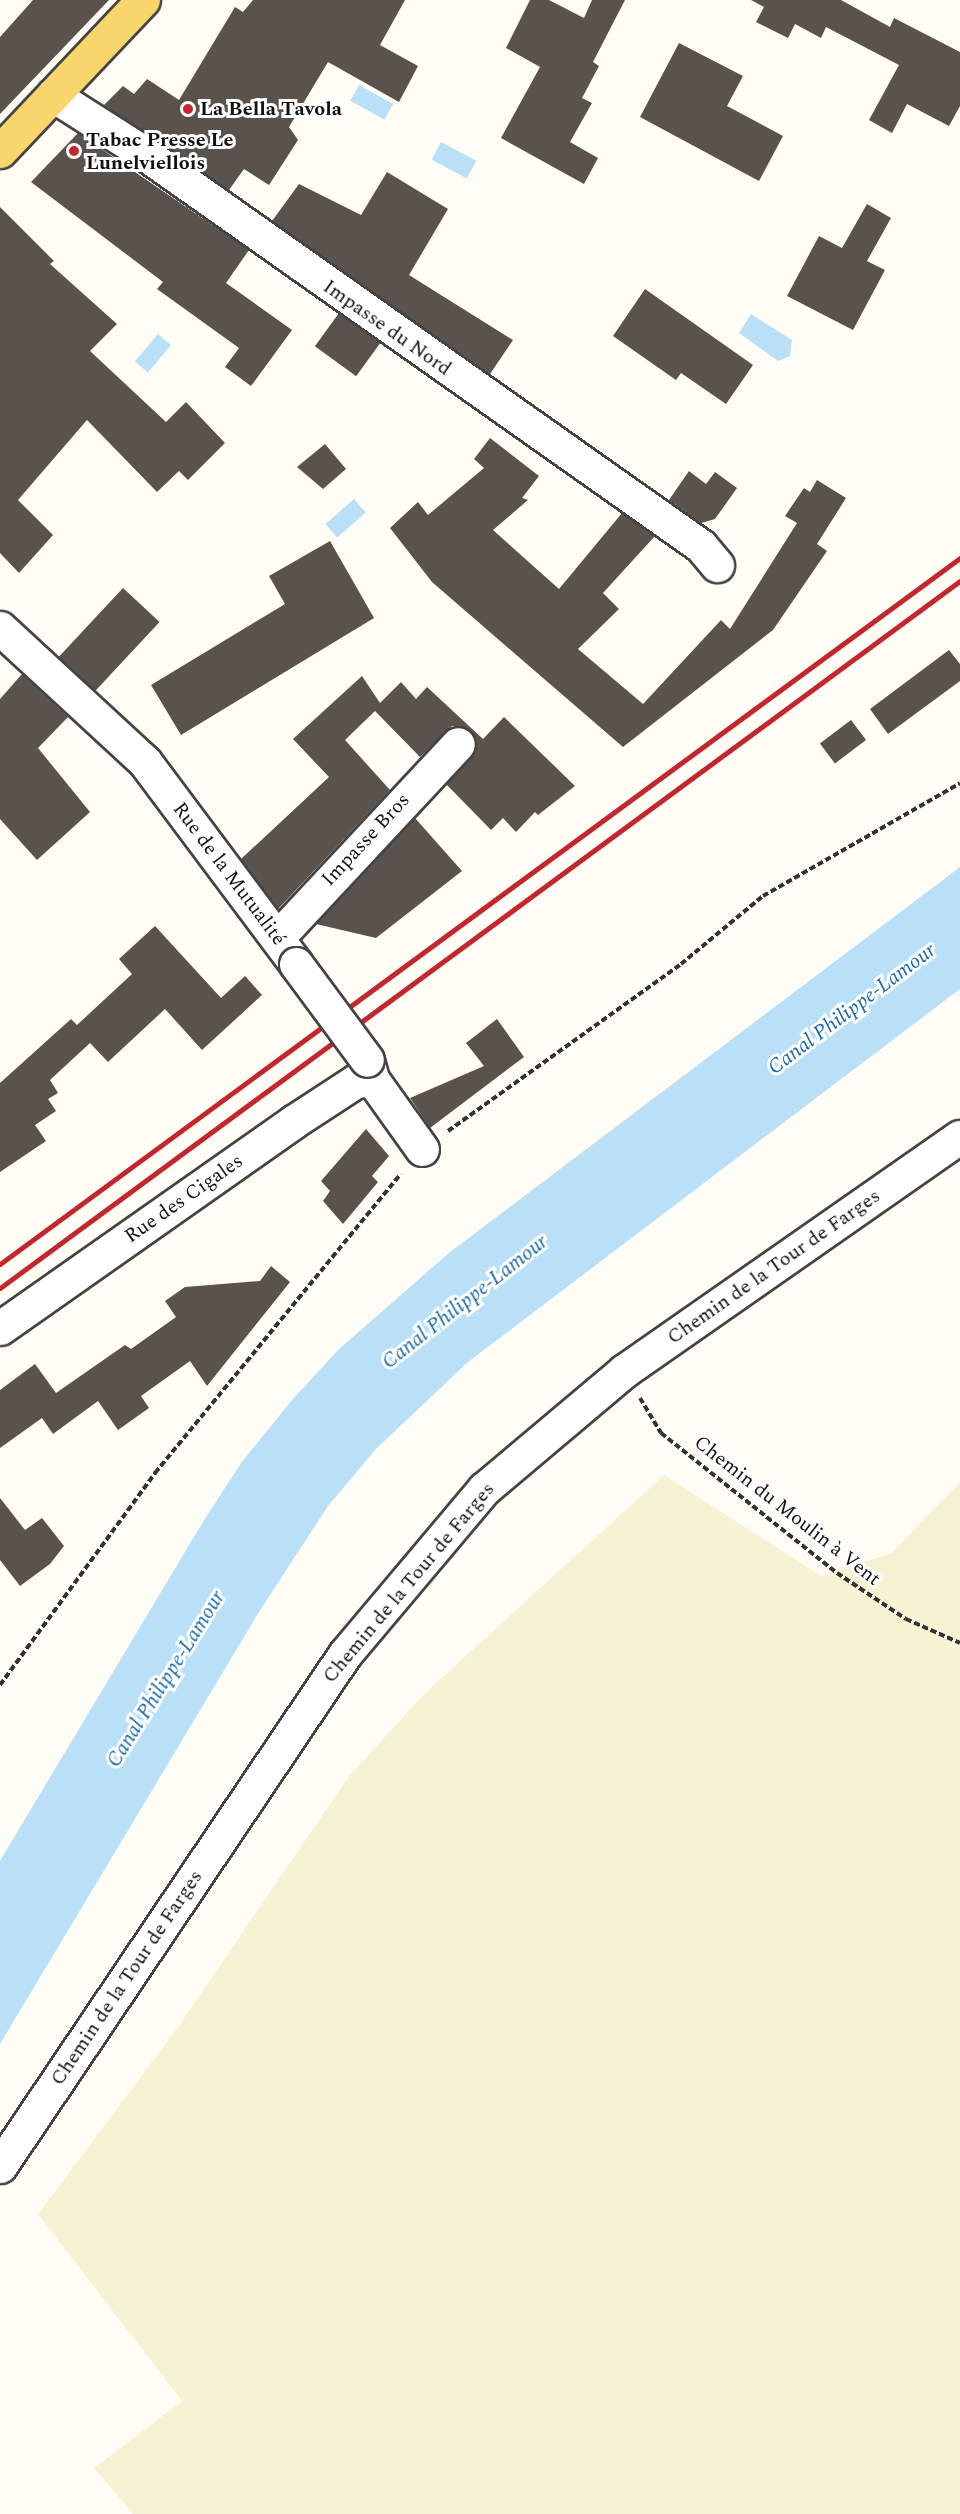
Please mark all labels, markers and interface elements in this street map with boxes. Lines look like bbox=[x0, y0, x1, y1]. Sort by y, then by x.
place label: La Bella Tavola bbox=[200, 97, 342, 121]
marker: La Bella Tavola bbox=[181, 102, 195, 116]
place label: Tabac Presse Le Lunelviellois bbox=[86, 128, 233, 175]
marker: Tabac Presse Le Lunelviellois bbox=[67, 144, 81, 158]
street label: Impasse du Nord bbox=[318, 275, 456, 381]
street label: Impasse Bros bbox=[317, 788, 415, 892]
street label: Rue de la Mutualité bbox=[167, 798, 291, 950]
water label: Canal Philippe-Lamour bbox=[763, 938, 941, 1080]
street label: Rue des Cigales bbox=[120, 1149, 248, 1249]
street label: Chemin de la Tour de Farges bbox=[663, 1184, 885, 1350]
water label: Canal Philippe-Lamour bbox=[377, 1229, 553, 1375]
street label: Chemin du Moulin à Vent bbox=[689, 1431, 885, 1591]
street label: Chemin de la Tour de Farges bbox=[318, 1478, 500, 1688]
water label: Canal Philippe-Lamour bbox=[101, 1586, 231, 1772]
street label: Chemin de la Tour de Farges bbox=[46, 1866, 208, 2090]

